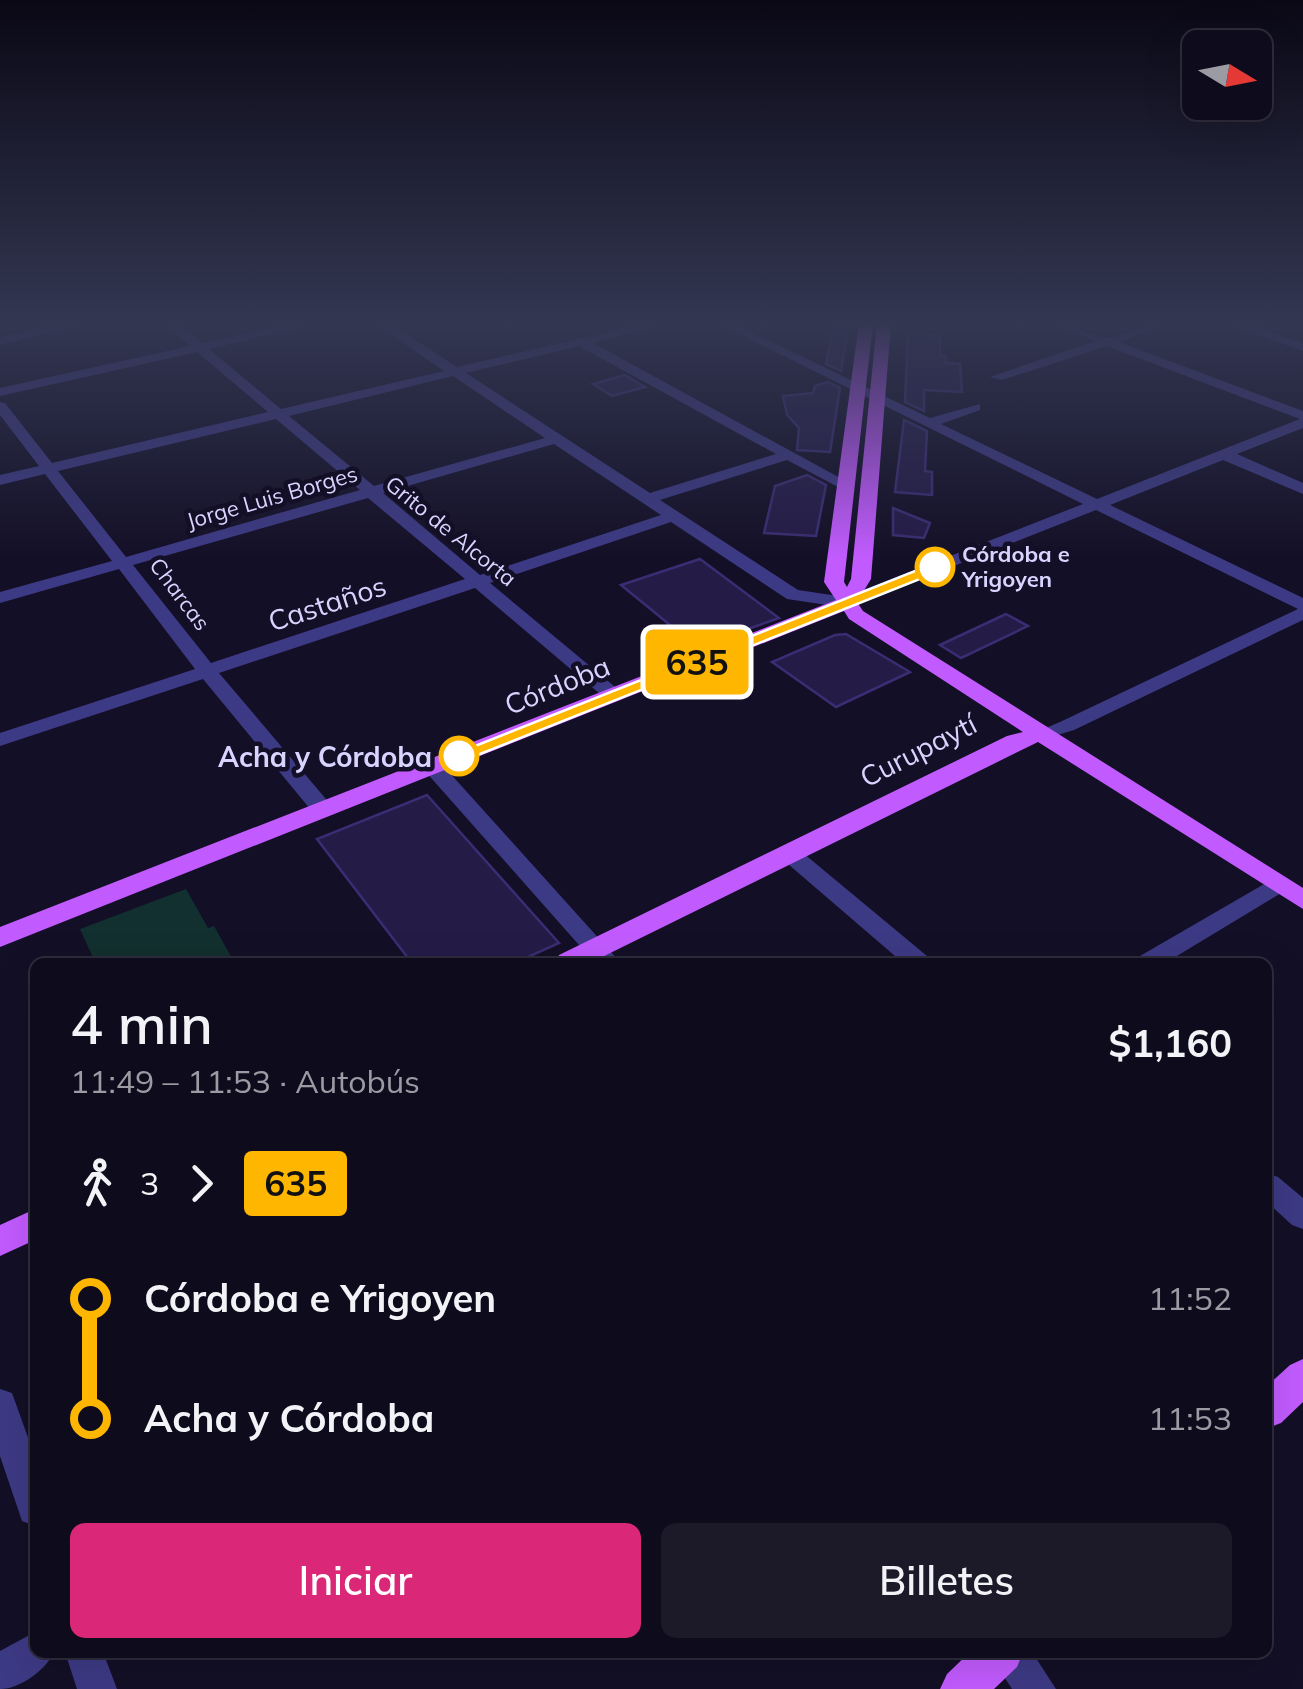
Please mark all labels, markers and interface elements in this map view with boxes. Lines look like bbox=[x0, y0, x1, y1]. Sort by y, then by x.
north arrow bbox=[1182, 30, 1272, 120]
map controls bbox=[1182, 30, 1272, 120]
street label: Jorge Luis Borges bbox=[183, 459, 361, 535]
street label: Grito de Alcorta bbox=[380, 470, 522, 592]
place label: Córdoba e Yrigoyen bbox=[961, 540, 1070, 593]
marker: Córdoba e Yrigoyen bbox=[916, 548, 954, 586]
street label: Charcas bbox=[144, 552, 216, 636]
street label: Castaños bbox=[264, 567, 390, 639]
line badge: 635 bbox=[640, 630, 754, 694]
text: 635 bbox=[665, 640, 729, 684]
street label: Córdoba bbox=[499, 648, 615, 722]
street label: Curupaytí bbox=[854, 705, 983, 794]
marker: Acha y Córdoba bbox=[440, 737, 478, 775]
place label: Acha y Córdoba bbox=[218, 739, 432, 774]
text: 4 min bbox=[70, 989, 213, 1058]
text: $1,160 bbox=[1109, 1019, 1232, 1067]
text: 11:49 – 11:53 · Autobús bbox=[70, 1061, 420, 1101]
icon: walk bbox=[70, 1156, 125, 1211]
icon: forward bbox=[174, 1156, 229, 1211]
text: 635 bbox=[264, 1161, 327, 1205]
text: 3 bbox=[140, 1163, 159, 1203]
text: Córdoba e Yrigoyen bbox=[144, 1274, 496, 1322]
text: 11:52 bbox=[1148, 1278, 1232, 1318]
text: Acha y Córdoba bbox=[144, 1394, 434, 1442]
text: 11:53 bbox=[1148, 1398, 1232, 1438]
button: Iniciar bbox=[70, 1523, 641, 1638]
button: Billetes bbox=[661, 1523, 1232, 1638]

